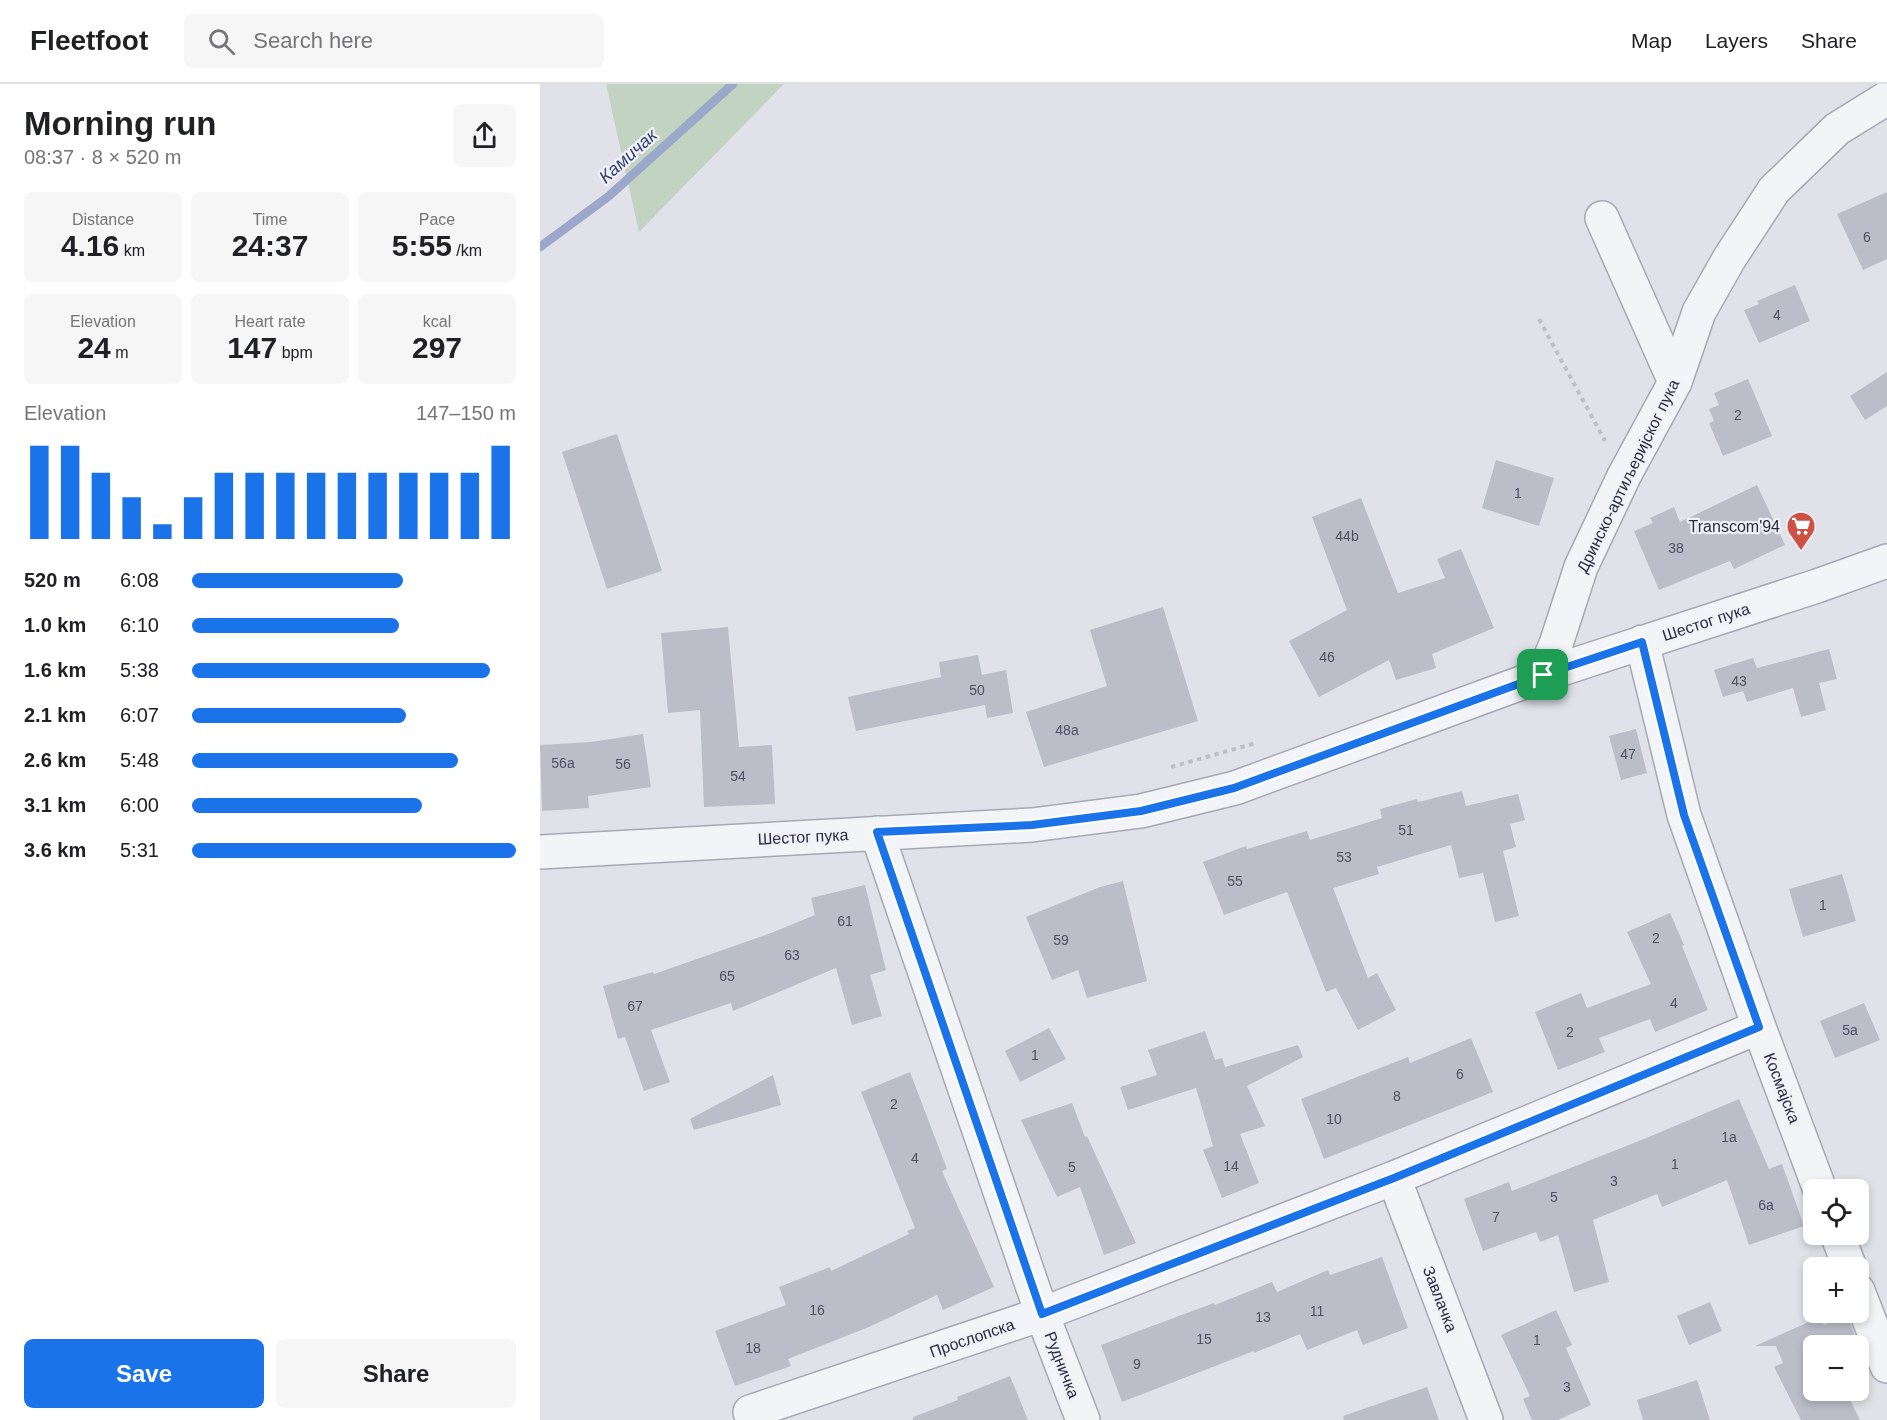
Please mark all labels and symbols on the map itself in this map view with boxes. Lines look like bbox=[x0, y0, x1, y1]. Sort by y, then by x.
water label: Камичак bbox=[595, 124, 662, 187]
house number: 6 bbox=[1863, 229, 1871, 245]
house number: 4 bbox=[1773, 307, 1781, 323]
street label: Дринско-артиљеријског пука bbox=[1574, 377, 1682, 575]
house number: 2 bbox=[1734, 407, 1742, 423]
house number: 1 bbox=[1514, 485, 1522, 501]
supermarket icon: Transcom'94 bbox=[1785, 510, 1817, 552]
place label: Transcom'94 bbox=[1689, 518, 1780, 535]
house number: 44b bbox=[1335, 528, 1359, 544]
house number: 38 bbox=[1668, 540, 1684, 556]
street label: Шестог пука bbox=[1660, 600, 1752, 644]
house number: 46 bbox=[1319, 649, 1335, 665]
pin bbox=[1517, 649, 1568, 700]
house number: 43 bbox=[1731, 673, 1747, 689]
house number: 50 bbox=[969, 682, 985, 698]
house number: 48a bbox=[1055, 722, 1079, 738]
house number: 47 bbox=[1620, 746, 1636, 762]
house number: 56a bbox=[551, 755, 575, 771]
house number: 56 bbox=[615, 756, 631, 772]
house number: 54 bbox=[730, 768, 746, 784]
house number: 51 bbox=[1398, 822, 1414, 838]
street label: Шестог пука bbox=[757, 826, 849, 848]
house number: 53 bbox=[1336, 849, 1352, 865]
house number: 55 bbox=[1227, 873, 1243, 889]
house number: 1 bbox=[1819, 897, 1827, 913]
house number: 61 bbox=[837, 913, 853, 929]
house number: 2 bbox=[1652, 930, 1660, 946]
house number: 59 bbox=[1053, 932, 1069, 948]
house number: 63 bbox=[784, 947, 800, 963]
house number: 65 bbox=[719, 968, 735, 984]
house number: 4 bbox=[1670, 995, 1678, 1011]
house number: 67 bbox=[627, 998, 643, 1014]
house number: 5a bbox=[1842, 1022, 1858, 1038]
house number: 2 bbox=[1566, 1024, 1574, 1040]
house number: 1 bbox=[1031, 1047, 1039, 1063]
street label: Космајска bbox=[1761, 1050, 1803, 1126]
house number: 6 bbox=[1456, 1066, 1464, 1082]
house number: 8 bbox=[1393, 1088, 1401, 1104]
house number: 2 bbox=[890, 1096, 898, 1112]
house number: 10 bbox=[1326, 1111, 1342, 1127]
house number: 1a bbox=[1721, 1129, 1737, 1145]
house number: 4 bbox=[911, 1150, 919, 1166]
house number: 1 bbox=[1671, 1156, 1679, 1172]
house number: 14 bbox=[1223, 1158, 1239, 1174]
house number: 5 bbox=[1068, 1159, 1076, 1175]
house number: 3 bbox=[1610, 1173, 1618, 1189]
house number: 5 bbox=[1550, 1189, 1558, 1205]
house number: 6a bbox=[1758, 1197, 1774, 1213]
house number: 7 bbox=[1492, 1209, 1500, 1225]
street label: Завлачка bbox=[1420, 1264, 1460, 1334]
house number: 16 bbox=[809, 1302, 825, 1318]
house number: 11 bbox=[1310, 1303, 1324, 1319]
house number: 13 bbox=[1255, 1309, 1271, 1325]
street label: Прослопска bbox=[927, 1316, 1017, 1360]
street label: Рудничка bbox=[1042, 1329, 1082, 1401]
house number: 15 bbox=[1196, 1331, 1212, 1347]
house number: 1 bbox=[1533, 1332, 1541, 1348]
house number: 18 bbox=[745, 1340, 761, 1356]
house number: 9 bbox=[1133, 1356, 1141, 1372]
house number: 3 bbox=[1563, 1379, 1571, 1395]

